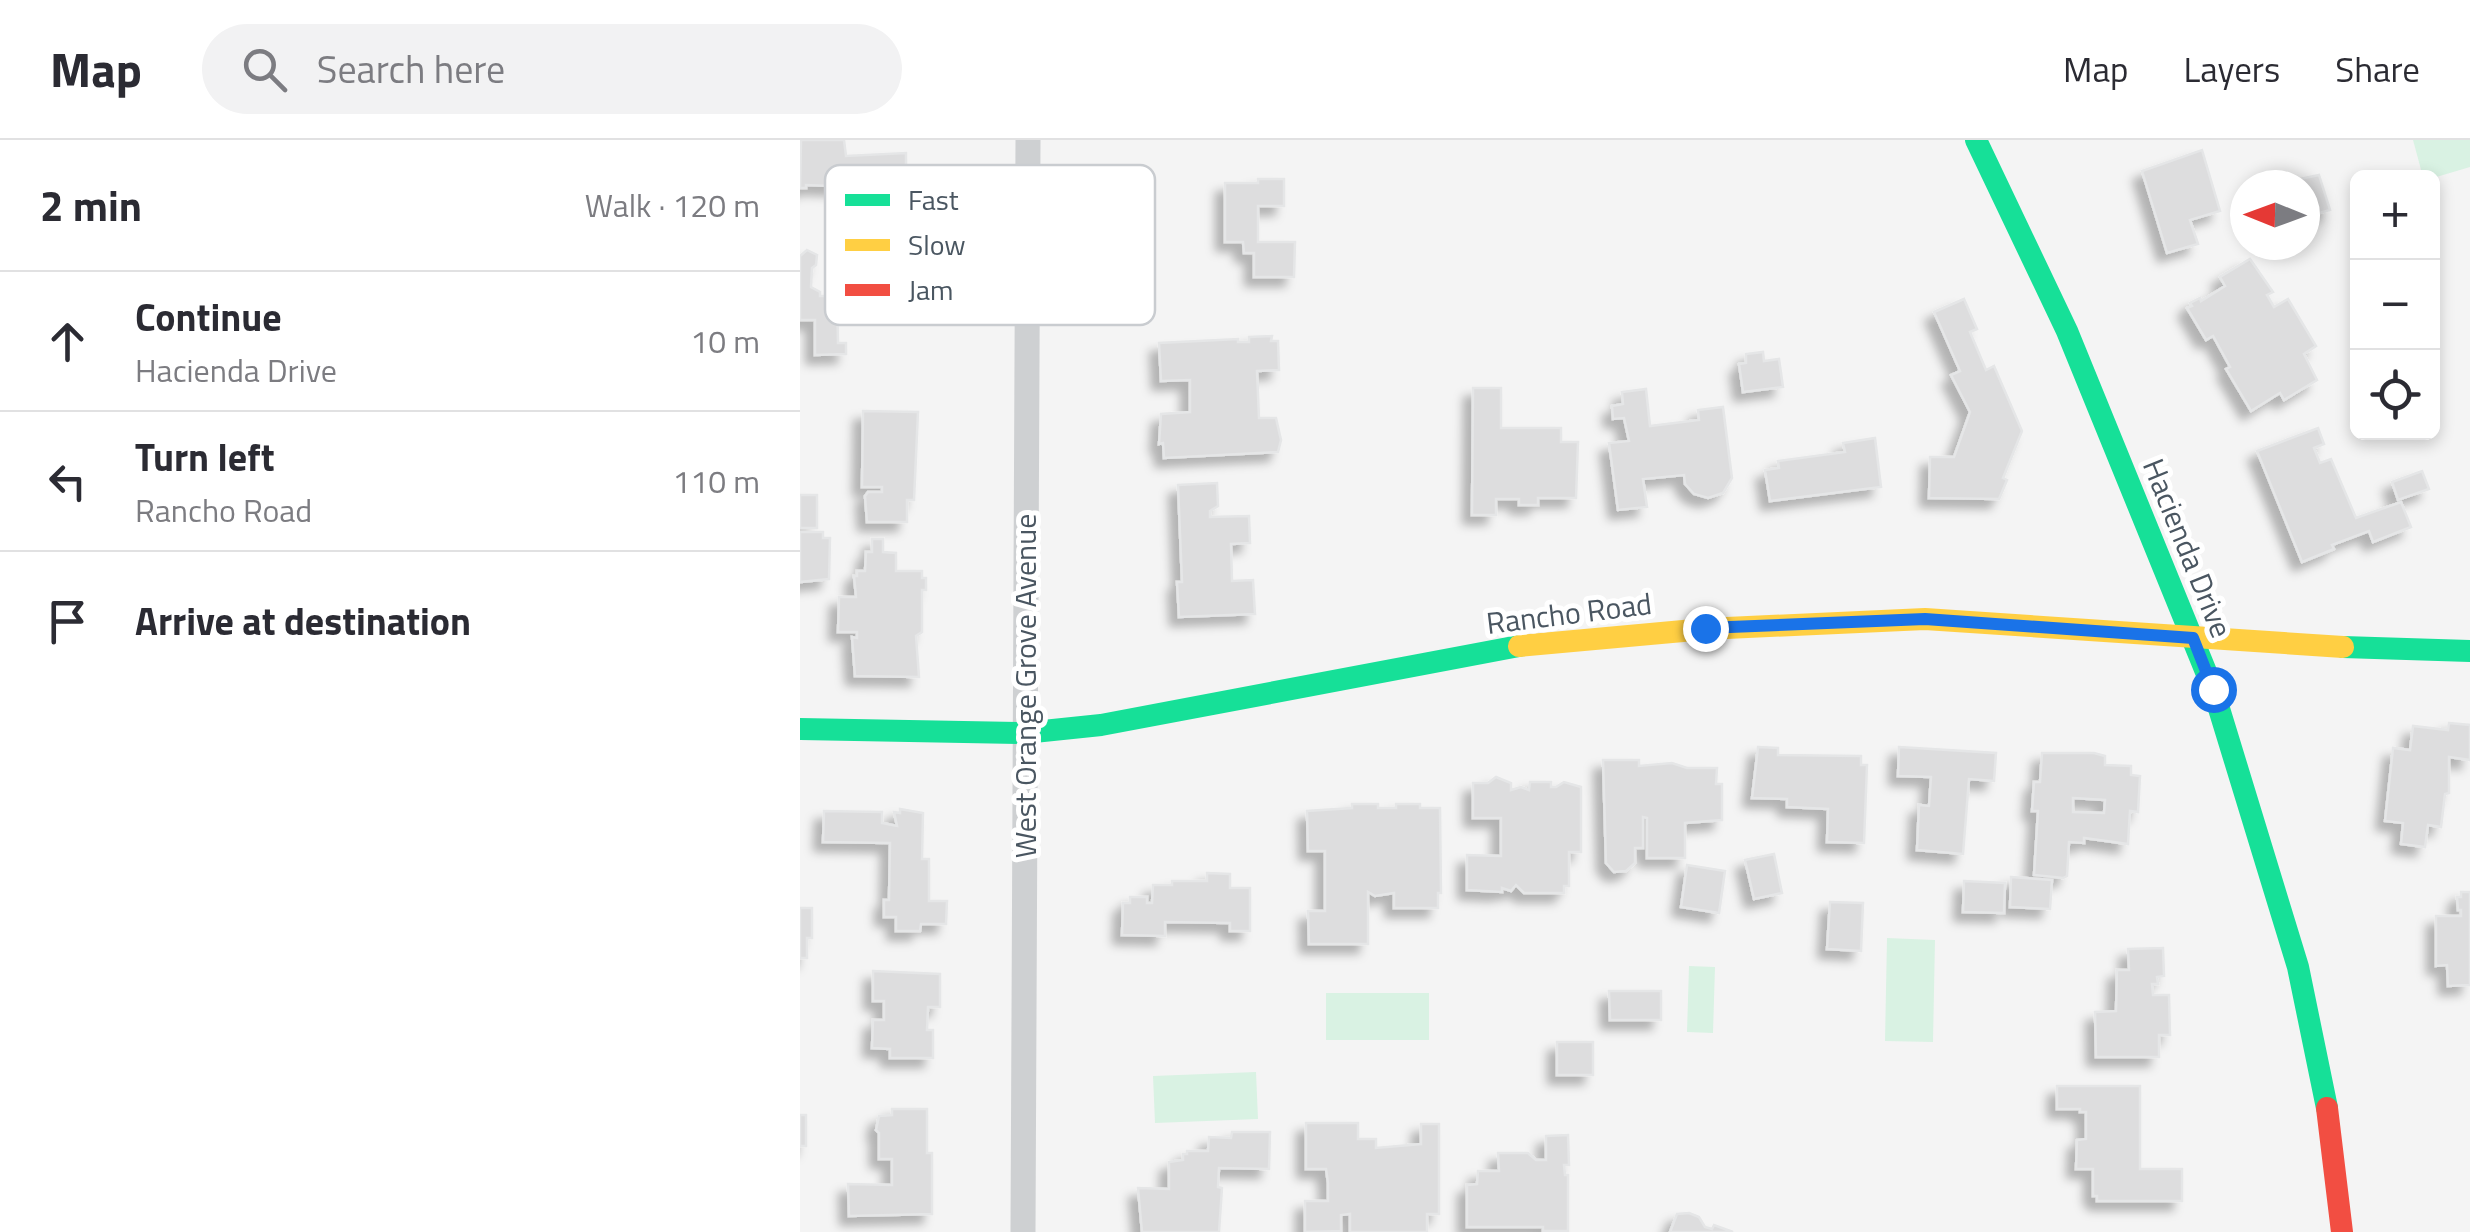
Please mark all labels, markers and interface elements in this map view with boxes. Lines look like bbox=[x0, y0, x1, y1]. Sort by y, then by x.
search box bbox=[202, 24, 902, 114]
text: Map bbox=[50, 33, 142, 106]
text: Search here bbox=[317, 40, 505, 98]
icon: search bbox=[237, 42, 292, 97]
text: Map bbox=[2063, 42, 2128, 96]
text: Layers bbox=[2183, 42, 2280, 96]
text: Share bbox=[2335, 42, 2420, 96]
legend bbox=[825, 165, 1155, 325]
north arrow bbox=[2230, 170, 2320, 260]
map controls bbox=[2350, 170, 2440, 440]
button: + bbox=[2350, 170, 2440, 260]
text: 2 min bbox=[40, 173, 142, 237]
text: Fast bbox=[908, 178, 959, 221]
text: Walk · 120 m bbox=[585, 181, 760, 229]
text: Slow bbox=[908, 223, 966, 266]
button: − bbox=[2350, 260, 2440, 350]
text: Jam bbox=[908, 268, 954, 311]
text: Continue bbox=[135, 288, 282, 346]
icon: ahead bbox=[40, 314, 95, 369]
text: 10 m bbox=[690, 317, 760, 365]
text: Hacienda Drive bbox=[135, 346, 337, 394]
button: locate bbox=[2350, 350, 2440, 440]
text: Turn left bbox=[135, 428, 275, 486]
street label: Hacienda Drive bbox=[2131, 452, 2245, 644]
icon: left bbox=[40, 454, 95, 509]
text: 110 m bbox=[672, 457, 760, 505]
text: Rancho Road bbox=[135, 486, 312, 534]
street label: West Orange Grove Avenue bbox=[1002, 514, 1048, 858]
street label: Rancho Road bbox=[1484, 580, 1654, 646]
text: Arrive at destination bbox=[135, 592, 471, 650]
icon: arrive bbox=[40, 594, 95, 649]
route end bbox=[1683, 606, 1729, 652]
route start bbox=[2191, 667, 2237, 713]

